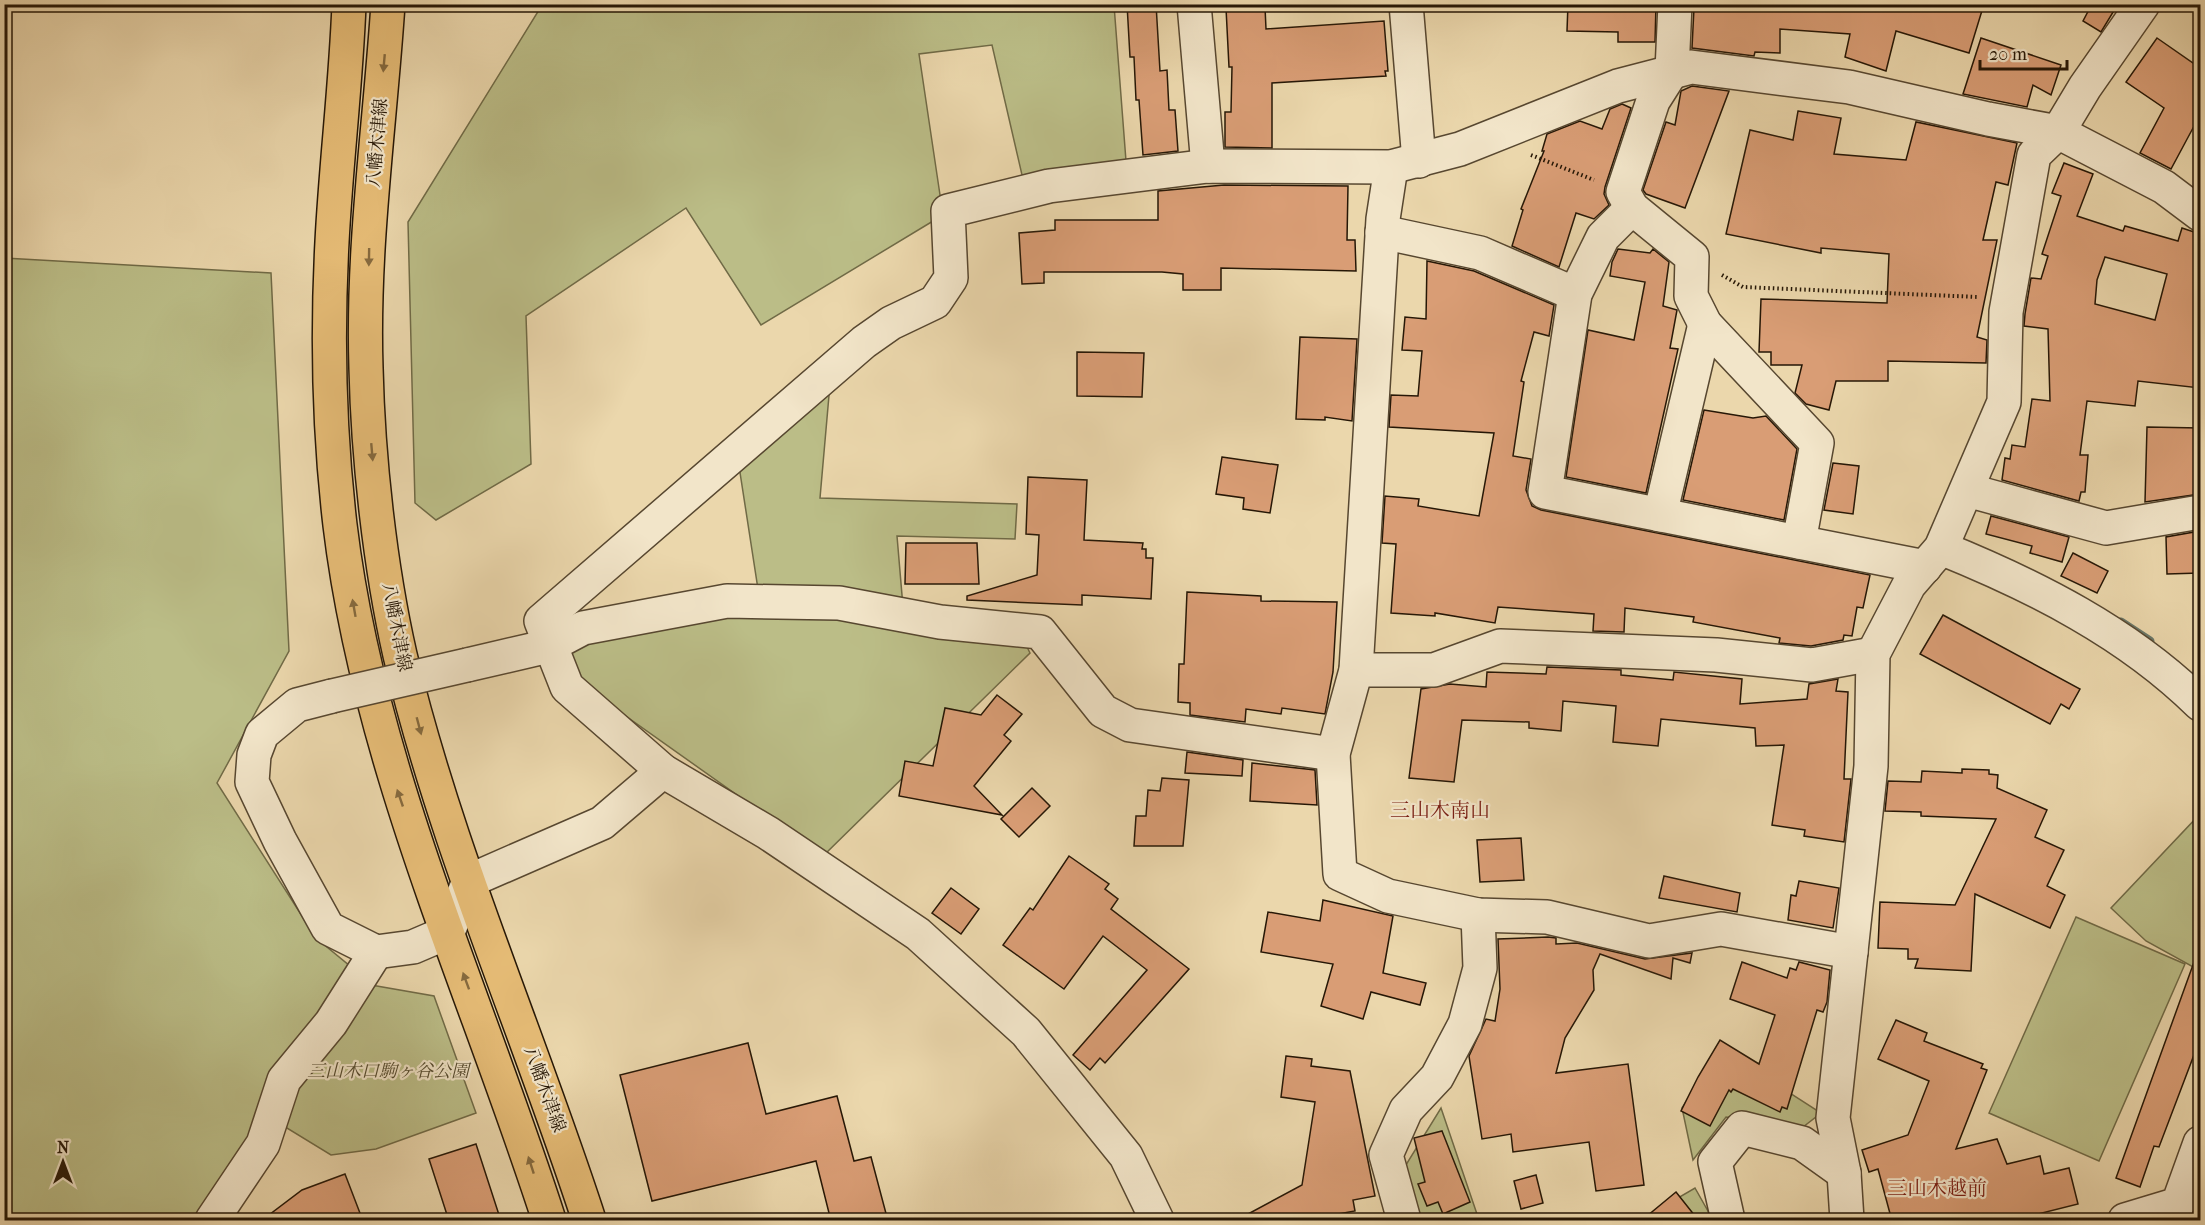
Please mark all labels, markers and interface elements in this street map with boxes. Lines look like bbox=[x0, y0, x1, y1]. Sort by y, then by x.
scale bar bbox=[1980, 33, 2067, 71]
text: 20 m bbox=[1989, 44, 2027, 65]
one-way arrow bbox=[379, 53, 389, 72]
street label: 八幡木津線 bbox=[363, 97, 392, 189]
one-way arrow bbox=[364, 248, 373, 267]
one-way arrow bbox=[368, 442, 377, 461]
street label: 八幡木津線 bbox=[378, 581, 415, 673]
one-way arrow bbox=[350, 599, 359, 618]
one-way arrow bbox=[415, 717, 425, 736]
one-way arrow bbox=[395, 789, 405, 807]
district label: 三山木南山 bbox=[1390, 799, 1490, 822]
one-way arrow bbox=[461, 972, 470, 990]
street label: 八幡木津線 bbox=[519, 1043, 570, 1135]
park label: 三山木口駒ヶ谷公園 bbox=[307, 1061, 472, 1082]
north arrow bbox=[33, 1132, 93, 1192]
text: N bbox=[57, 1138, 70, 1157]
one-way arrow bbox=[526, 1156, 536, 1174]
district label: 三山木越前 bbox=[1887, 1177, 1987, 1200]

